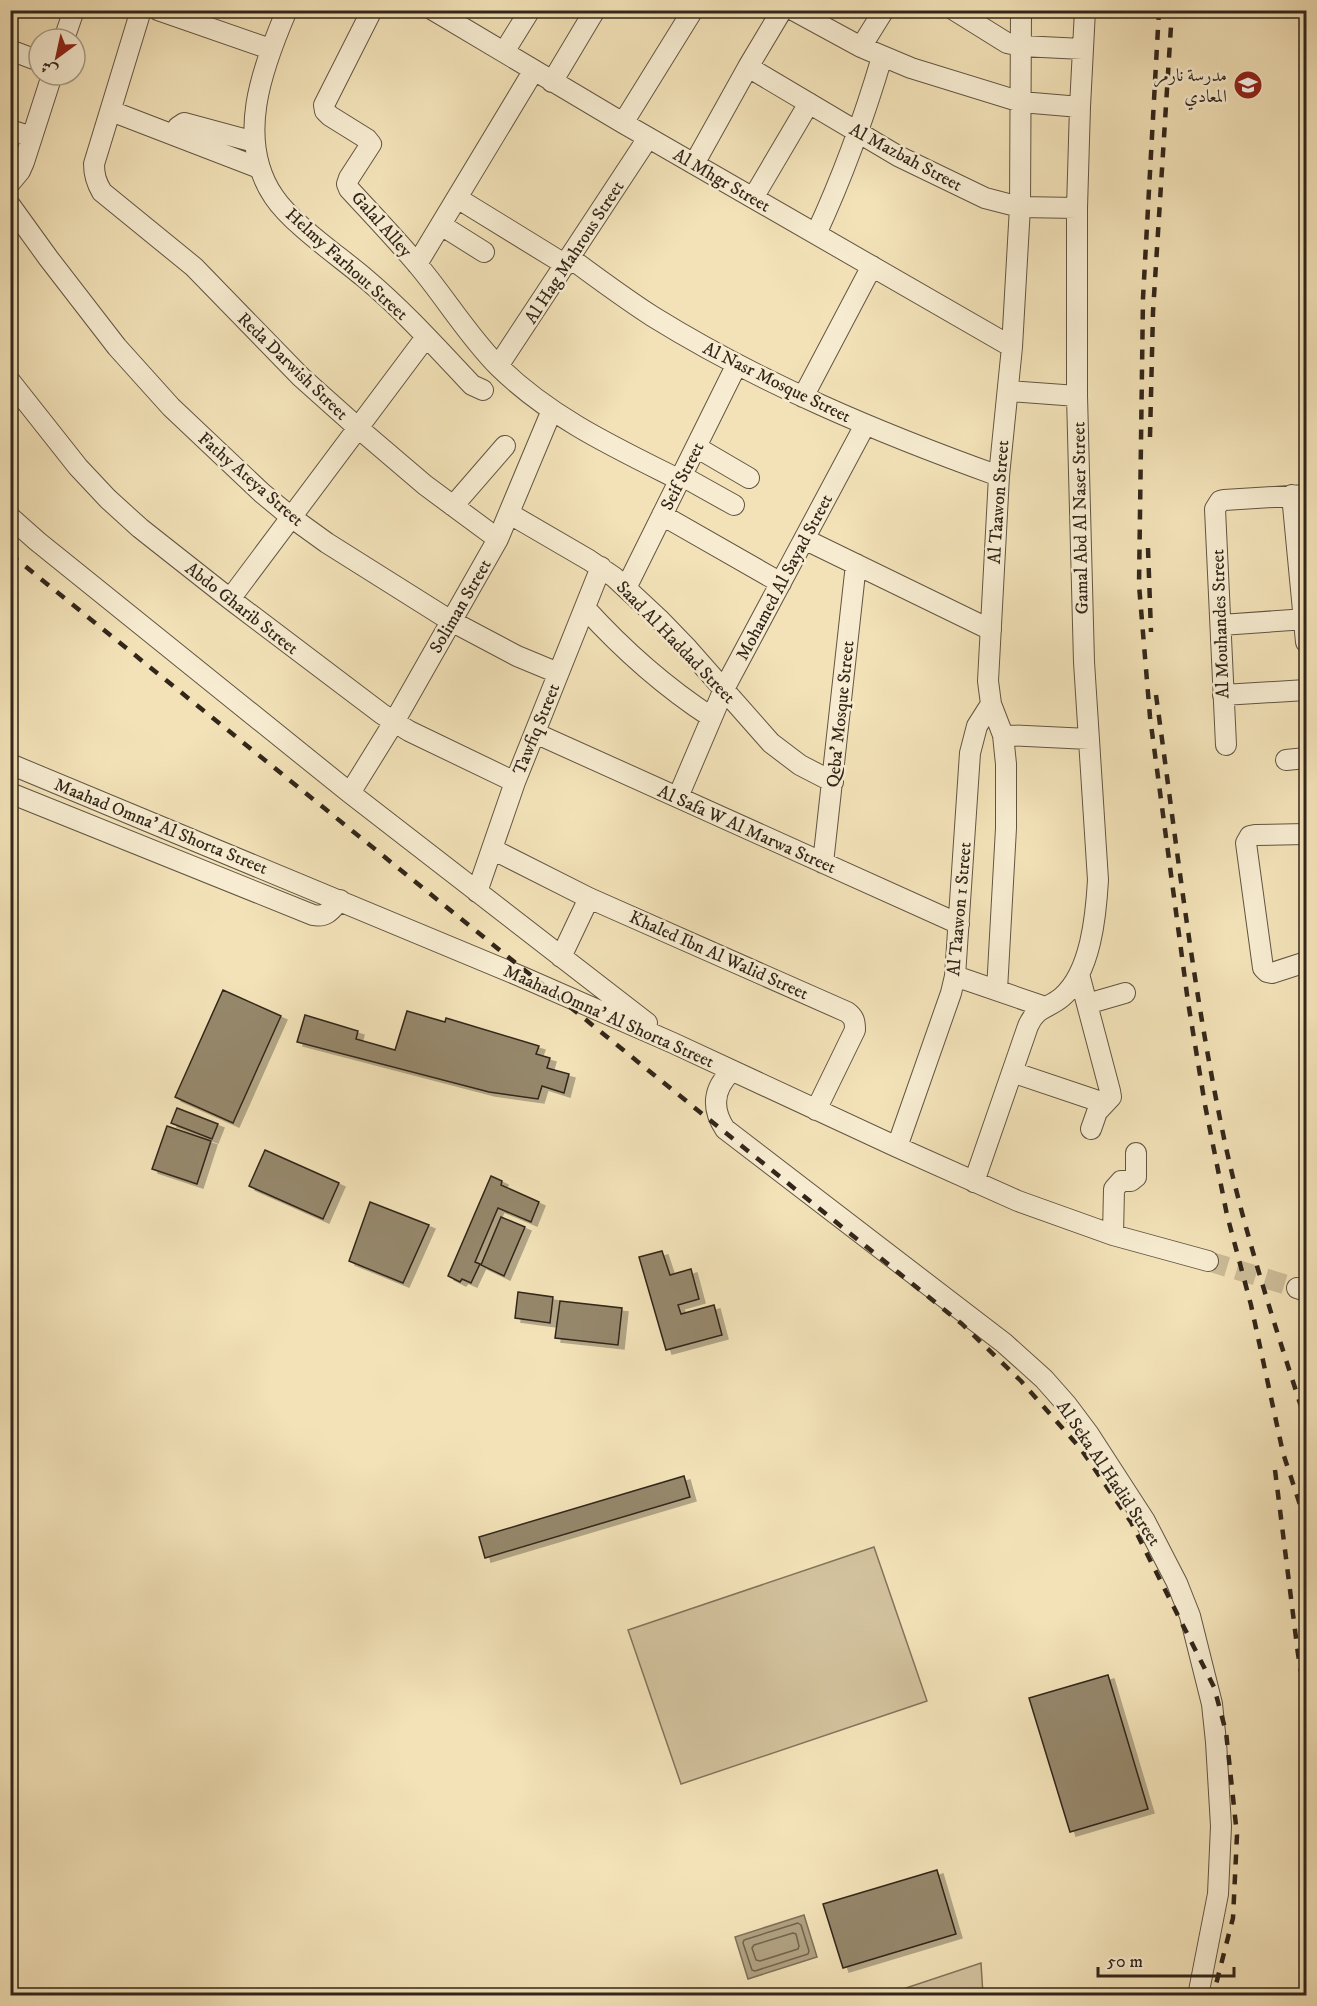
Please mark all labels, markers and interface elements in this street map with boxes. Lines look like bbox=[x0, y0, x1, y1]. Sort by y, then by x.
north arrow bbox=[27, 27, 87, 87]
text: ش bbox=[37, 56, 61, 81]
place label: مدرسة نارمر المعادي bbox=[1154, 65, 1227, 111]
school or university icon: مدرسة نارمر المعادي bbox=[1232, 69, 1264, 101]
street label: Al Mazbah Street bbox=[845, 119, 966, 197]
street label: Al Mhgr Street bbox=[669, 144, 774, 218]
street label: Al Hag Mahrous Street bbox=[520, 177, 629, 328]
street label: Galal Alley bbox=[346, 187, 417, 262]
street label: Helmy Farhout Street bbox=[281, 204, 412, 326]
street label: Reda Darwish Street bbox=[232, 308, 353, 425]
street label: Al Nasr Mosque Street bbox=[699, 338, 854, 428]
street label: Gamal Abd Al Naser Street bbox=[1068, 421, 1094, 615]
street label: Fathy Ateya Street bbox=[193, 428, 308, 532]
street label: Seif Street bbox=[656, 438, 710, 514]
street label: Al Taawon Street bbox=[984, 439, 1014, 565]
street label: Mohamed Al Sayad Street bbox=[732, 490, 838, 664]
street label: Al Mouhandes Street bbox=[1207, 549, 1235, 699]
street label: Soliman Street bbox=[425, 555, 497, 658]
street label: Abdo Gharib Street bbox=[180, 558, 302, 660]
street label: Saad Al Haddad Street bbox=[611, 577, 740, 709]
street label: Qeba' Mosque Street bbox=[822, 639, 860, 789]
street label: Tawfiq Street bbox=[509, 680, 565, 778]
street label: Maahad Omna' Al Shorta Street bbox=[51, 774, 271, 880]
street label: Al Safa W Al Marwa Street bbox=[654, 781, 839, 879]
street label: Al Taawon 1 Street bbox=[943, 841, 977, 977]
street label: Khaled Ibn Al Walid Street bbox=[626, 906, 812, 1005]
street label: Maahad Omna' Al Shorta Street bbox=[500, 960, 717, 1073]
street label: Al Seka Al Hadid Street bbox=[1051, 1397, 1165, 1551]
scale bar bbox=[1098, 1940, 1234, 1978]
text: 50 m bbox=[1107, 1951, 1143, 1973]

